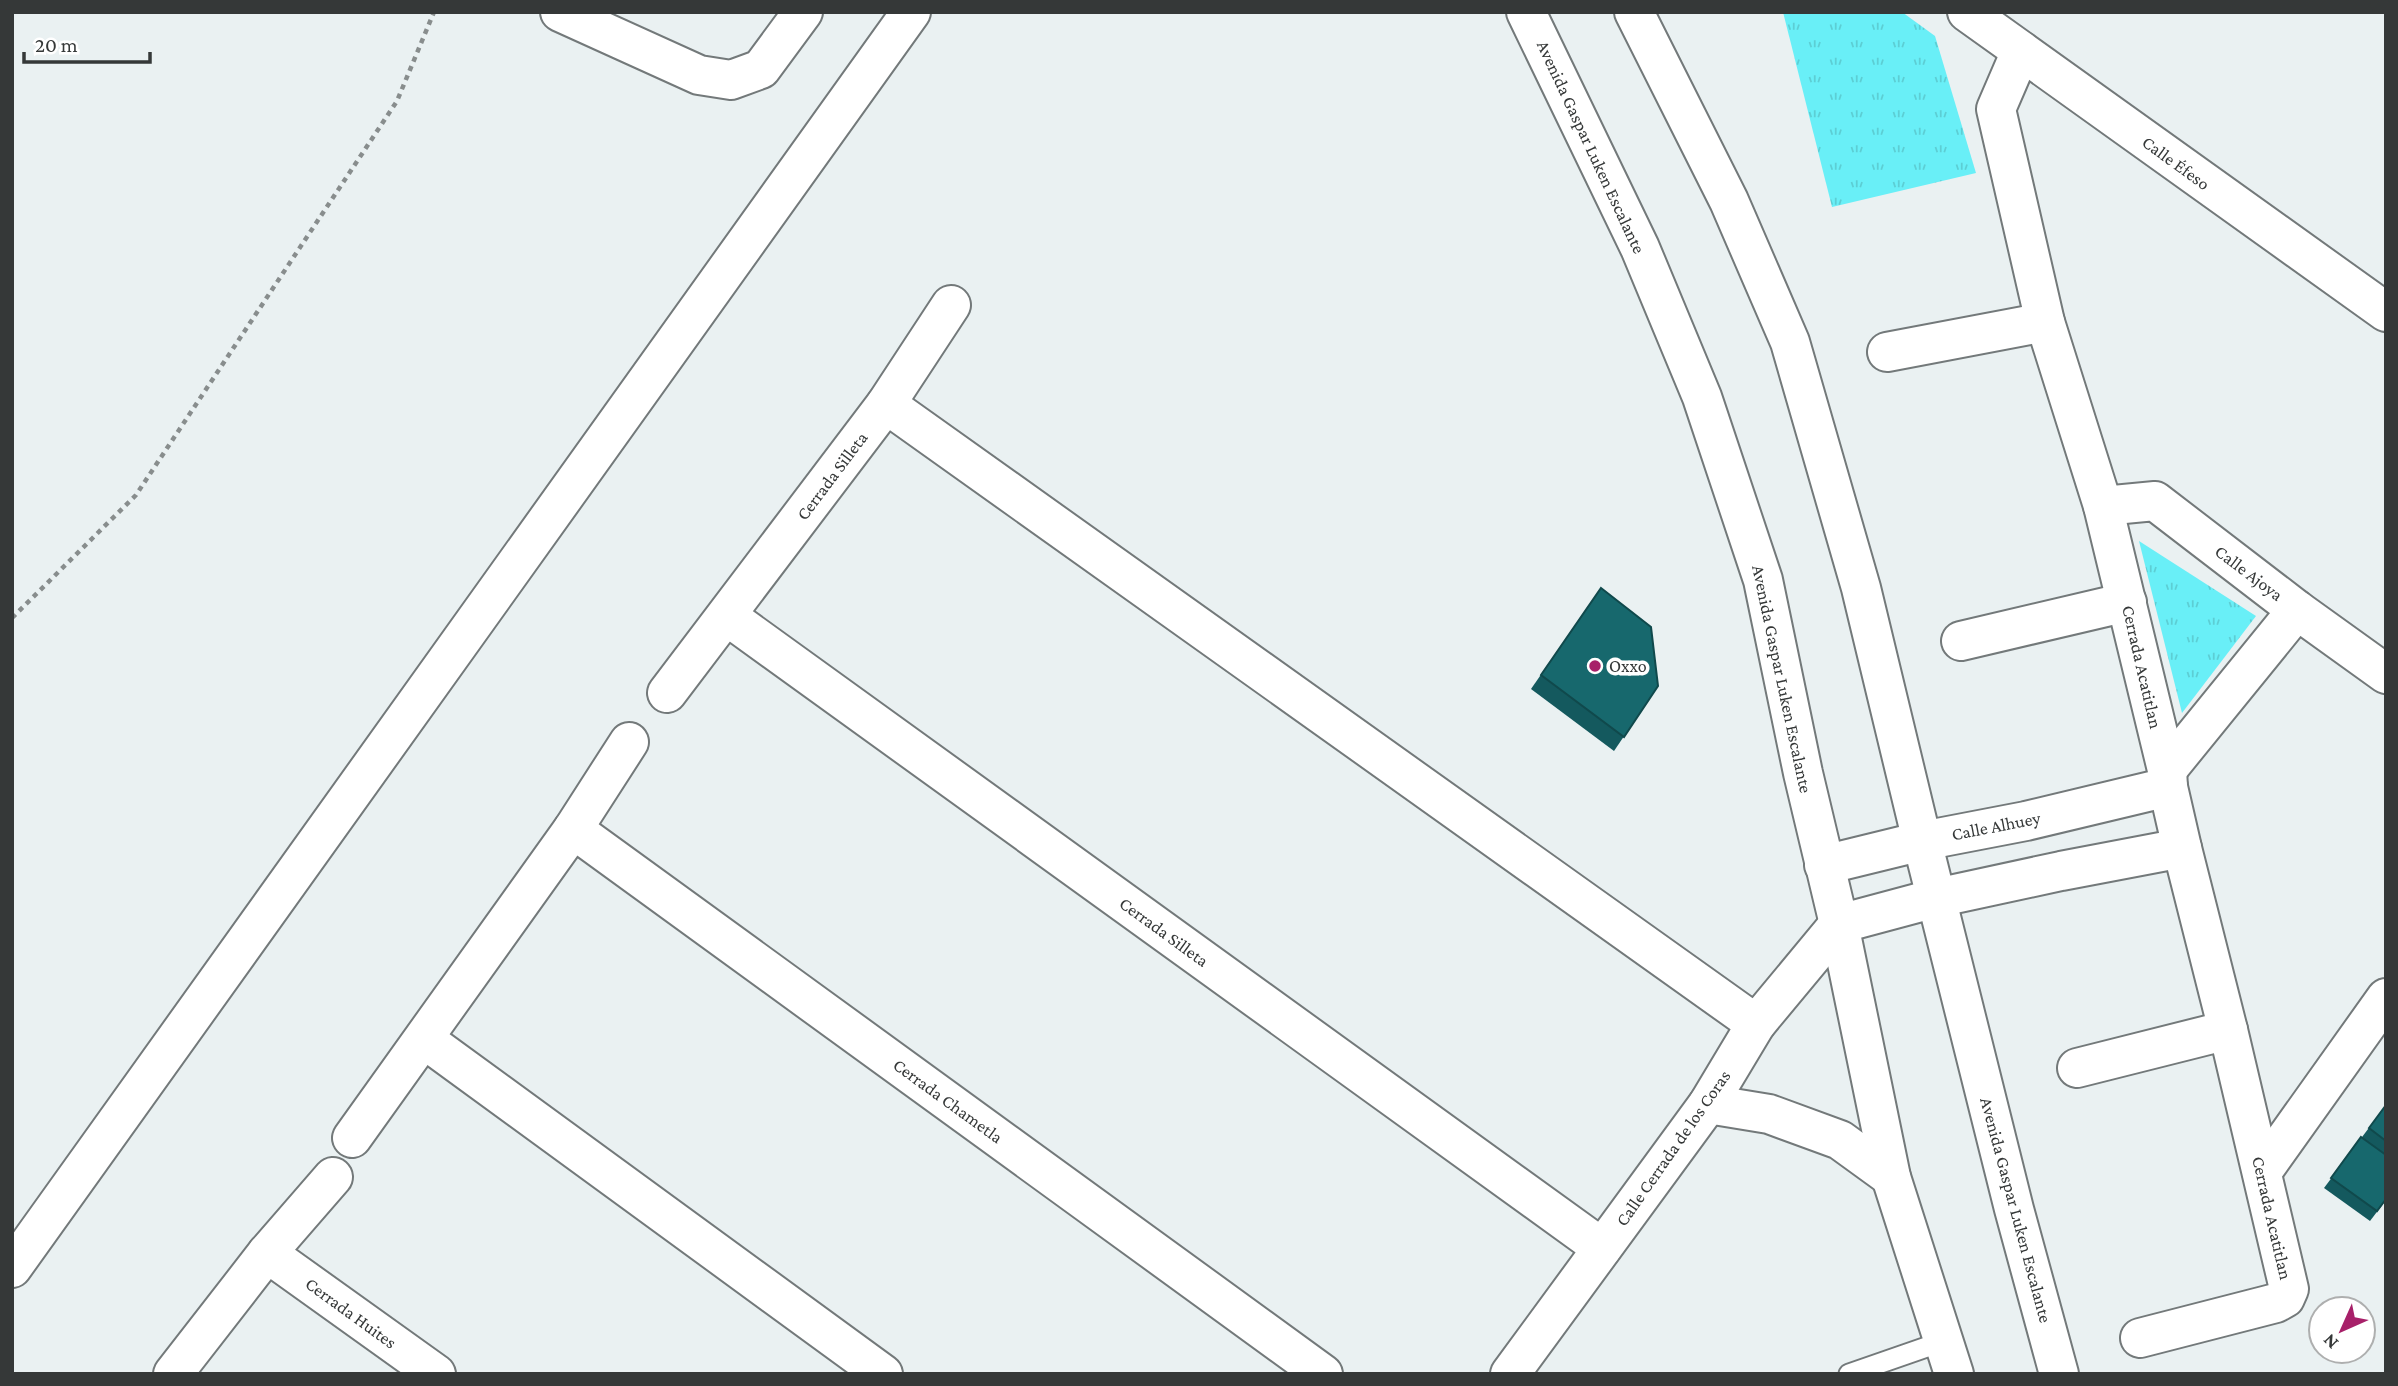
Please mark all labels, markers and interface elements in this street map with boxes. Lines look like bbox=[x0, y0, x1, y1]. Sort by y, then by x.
scale bar bbox=[24, 21, 150, 65]
text: 20 m bbox=[35, 33, 78, 57]
street label: Avenida Gaspar Luken Escalante bbox=[1533, 37, 1649, 257]
street label: Calle Éfeso bbox=[2138, 132, 2214, 194]
street label: Cerrada Silleta bbox=[792, 428, 872, 524]
street label: Calle Ajoya bbox=[2211, 541, 2287, 606]
street label: Avenida Gaspar Luken Escalante bbox=[1748, 563, 1816, 795]
street label: Cerrada Acatitlan bbox=[2118, 603, 2166, 731]
place label: Oxxo bbox=[1609, 656, 1647, 676]
marker: Oxxo bbox=[1587, 658, 1603, 674]
street label: Calle Alhuey bbox=[1950, 807, 2043, 844]
street label: Cerrada Silleta bbox=[1116, 893, 1212, 971]
street label: Cerrada Chametla bbox=[889, 1055, 1007, 1147]
street label: Calle Cerrada de los Coras bbox=[1612, 1066, 1734, 1230]
street label: Avenida Gaspar Luken Escalante bbox=[1976, 1095, 2056, 1325]
street label: Cerrada Acatitlan bbox=[2248, 1154, 2296, 1282]
street label: Cerrada Huites bbox=[302, 1273, 400, 1353]
north arrow bbox=[2307, 1295, 2377, 1365]
text: N bbox=[2318, 1330, 2342, 1354]

